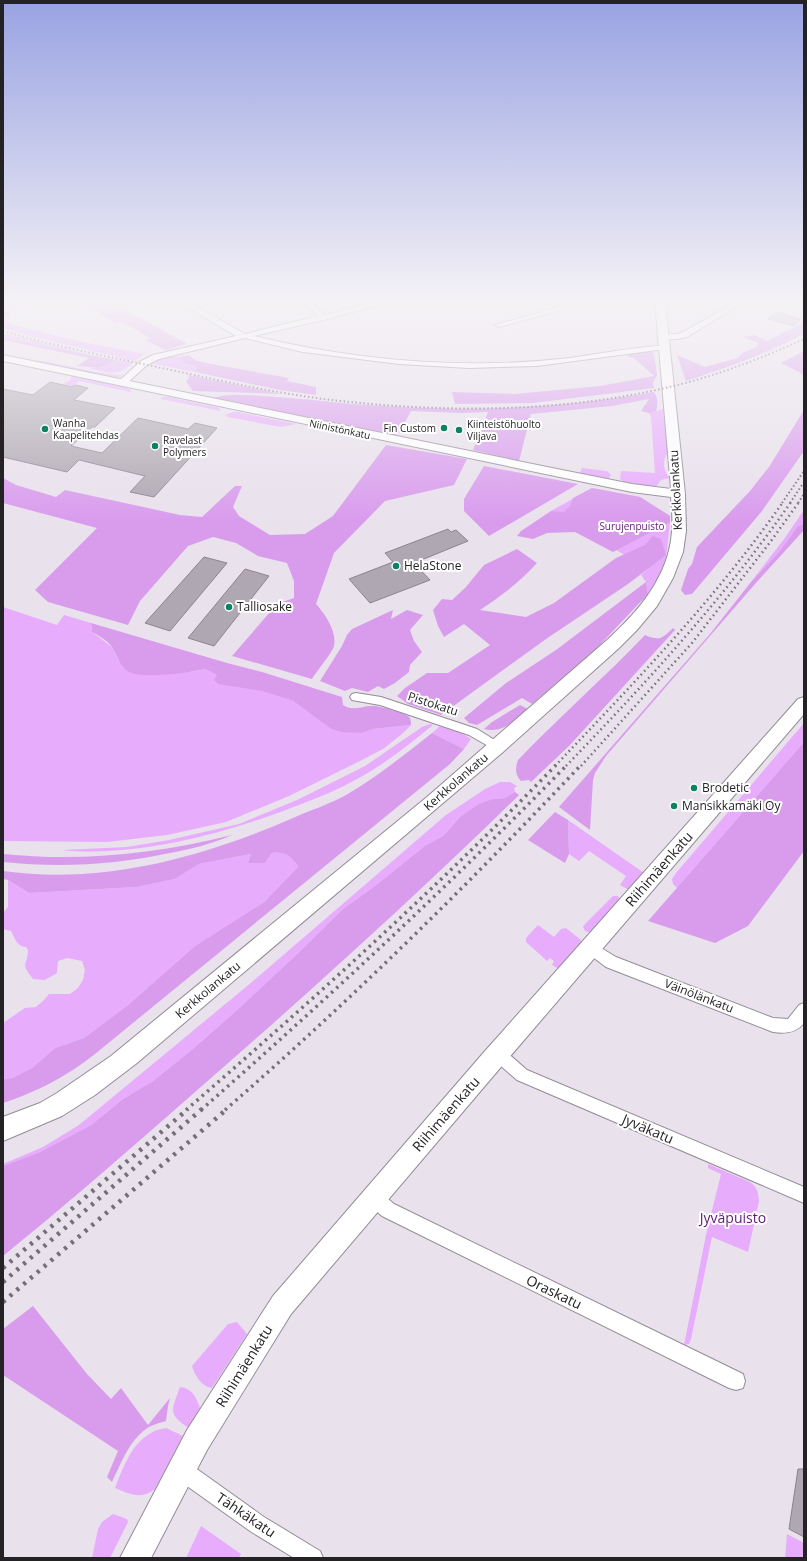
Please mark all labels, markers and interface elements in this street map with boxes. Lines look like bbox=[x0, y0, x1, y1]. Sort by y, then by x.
place label: Wanha Kaapelitehdas bbox=[53, 416, 119, 442]
street label: Niinistönkatu bbox=[308, 416, 372, 442]
place label: Kiinteistöhuolto Viljava bbox=[467, 417, 541, 443]
place label: Fin Custom bbox=[384, 421, 436, 435]
marker: Fin Custom bbox=[439, 423, 449, 433]
marker: Wanha Kaapelitehdas bbox=[40, 424, 50, 434]
marker: Kiinteistöhuolto Viljava bbox=[454, 425, 464, 435]
place label: Ravelast Polymers bbox=[163, 433, 207, 459]
marker: Ravelast Polymers bbox=[150, 441, 160, 451]
street label: Kerkkolankatu bbox=[665, 449, 686, 531]
park label: Surujenpuisto bbox=[599, 519, 665, 533]
place label: HelaStone bbox=[404, 557, 462, 574]
marker: HelaStone bbox=[391, 561, 401, 571]
place label: Talliosake bbox=[237, 598, 292, 615]
marker: Talliosake bbox=[224, 602, 234, 612]
street label: Pistokatu bbox=[406, 687, 461, 720]
street label: Kerkkolankatu bbox=[420, 749, 492, 814]
place label: Brodetic bbox=[702, 779, 749, 796]
marker: Brodetic bbox=[689, 783, 699, 793]
place label: Mansikkamäki Oy bbox=[682, 797, 781, 814]
marker: Mansikkamäki Oy bbox=[669, 801, 679, 811]
street label: Riihimäenkatu bbox=[621, 827, 697, 910]
street label: Kerkkolankatu bbox=[171, 957, 244, 1022]
street label: Väinölänkatu bbox=[662, 974, 736, 1017]
street label: Riihimäenkatu bbox=[408, 1072, 484, 1155]
street label: Jyväkatu bbox=[618, 1108, 677, 1148]
park label: Jyväpuisto bbox=[698, 1208, 766, 1227]
street label: Oraskatu bbox=[523, 1270, 585, 1313]
street label: Riihimäenkatu bbox=[211, 1321, 276, 1411]
street label: Tähkäkatu bbox=[213, 1488, 280, 1541]

